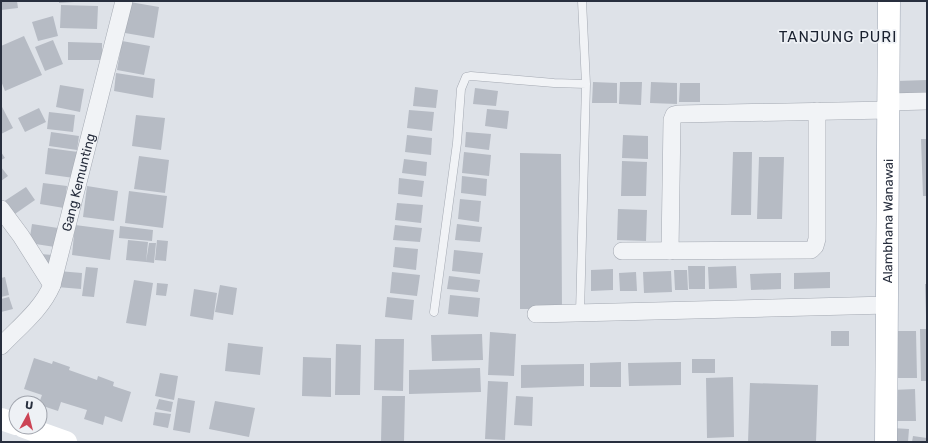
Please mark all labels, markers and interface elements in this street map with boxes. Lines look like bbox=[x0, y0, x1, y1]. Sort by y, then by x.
district label: TANJUNG PURI bbox=[779, 28, 897, 46]
street label: Gang Kemunting bbox=[58, 132, 99, 233]
street label: Alambhana Wanawai bbox=[880, 159, 895, 283]
north arrow bbox=[8, 395, 48, 435]
text: U bbox=[24, 399, 34, 413]

